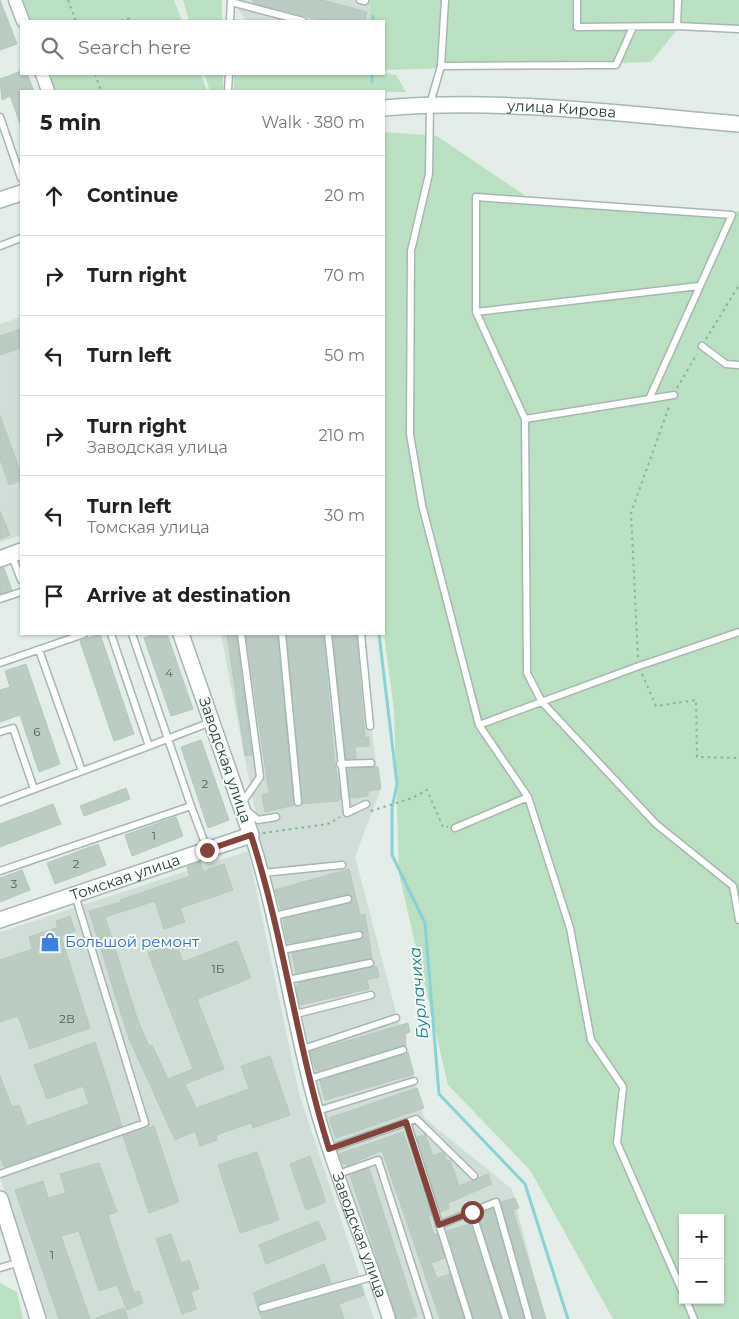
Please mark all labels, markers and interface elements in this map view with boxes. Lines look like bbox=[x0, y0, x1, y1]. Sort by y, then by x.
search box bbox=[20, 20, 385, 75]
icon: search bbox=[38, 34, 66, 62]
text: Search here bbox=[78, 36, 191, 59]
street label: улица Кирова bbox=[506, 96, 617, 122]
text: 5 min bbox=[40, 110, 101, 135]
text: Walk · 380 m bbox=[261, 113, 365, 132]
icon: ahead bbox=[40, 182, 68, 210]
text: Continue bbox=[87, 184, 178, 207]
text: 20 m bbox=[324, 186, 365, 205]
icon: right bbox=[40, 262, 68, 290]
text: Turn right bbox=[87, 264, 187, 287]
text: 70 m bbox=[324, 266, 365, 285]
icon: left bbox=[40, 342, 68, 370]
text: Turn left bbox=[87, 344, 172, 367]
text: 50 m bbox=[324, 346, 365, 365]
text: Turn right bbox=[87, 415, 187, 438]
icon: right bbox=[40, 422, 68, 450]
text: 210 m bbox=[318, 426, 365, 445]
text: Заводская улица bbox=[87, 438, 228, 457]
text: Turn left bbox=[87, 495, 172, 518]
icon: left bbox=[40, 502, 68, 530]
text: 30 m bbox=[324, 506, 365, 525]
text: Томская улица bbox=[87, 518, 210, 537]
icon: arrive bbox=[40, 582, 68, 610]
text: Arrive at destination bbox=[87, 584, 291, 607]
house number: 4 bbox=[165, 665, 173, 680]
street label: Заводская улица bbox=[195, 694, 256, 825]
house number: 6 bbox=[33, 724, 41, 739]
house number: 2 bbox=[202, 776, 209, 791]
house number: 1 bbox=[152, 828, 156, 843]
route end bbox=[196, 839, 219, 862]
street label: Томская улица bbox=[67, 850, 182, 905]
house number: 2 bbox=[73, 856, 80, 871]
house number: 3 bbox=[11, 876, 18, 891]
shop icon: Большой ремонт bbox=[39, 931, 61, 953]
place label: Большой ремонт bbox=[65, 932, 200, 951]
water label: Бурлачиха bbox=[405, 946, 432, 1040]
house number: 1Б bbox=[211, 961, 225, 976]
house number: 2В bbox=[59, 1011, 75, 1026]
street label: Заводская улица bbox=[328, 1170, 391, 1300]
route start bbox=[461, 1201, 484, 1224]
map controls bbox=[679, 1214, 724, 1304]
button: + bbox=[679, 1214, 724, 1259]
house number: 1 bbox=[50, 1247, 54, 1262]
button: − bbox=[679, 1259, 724, 1304]

